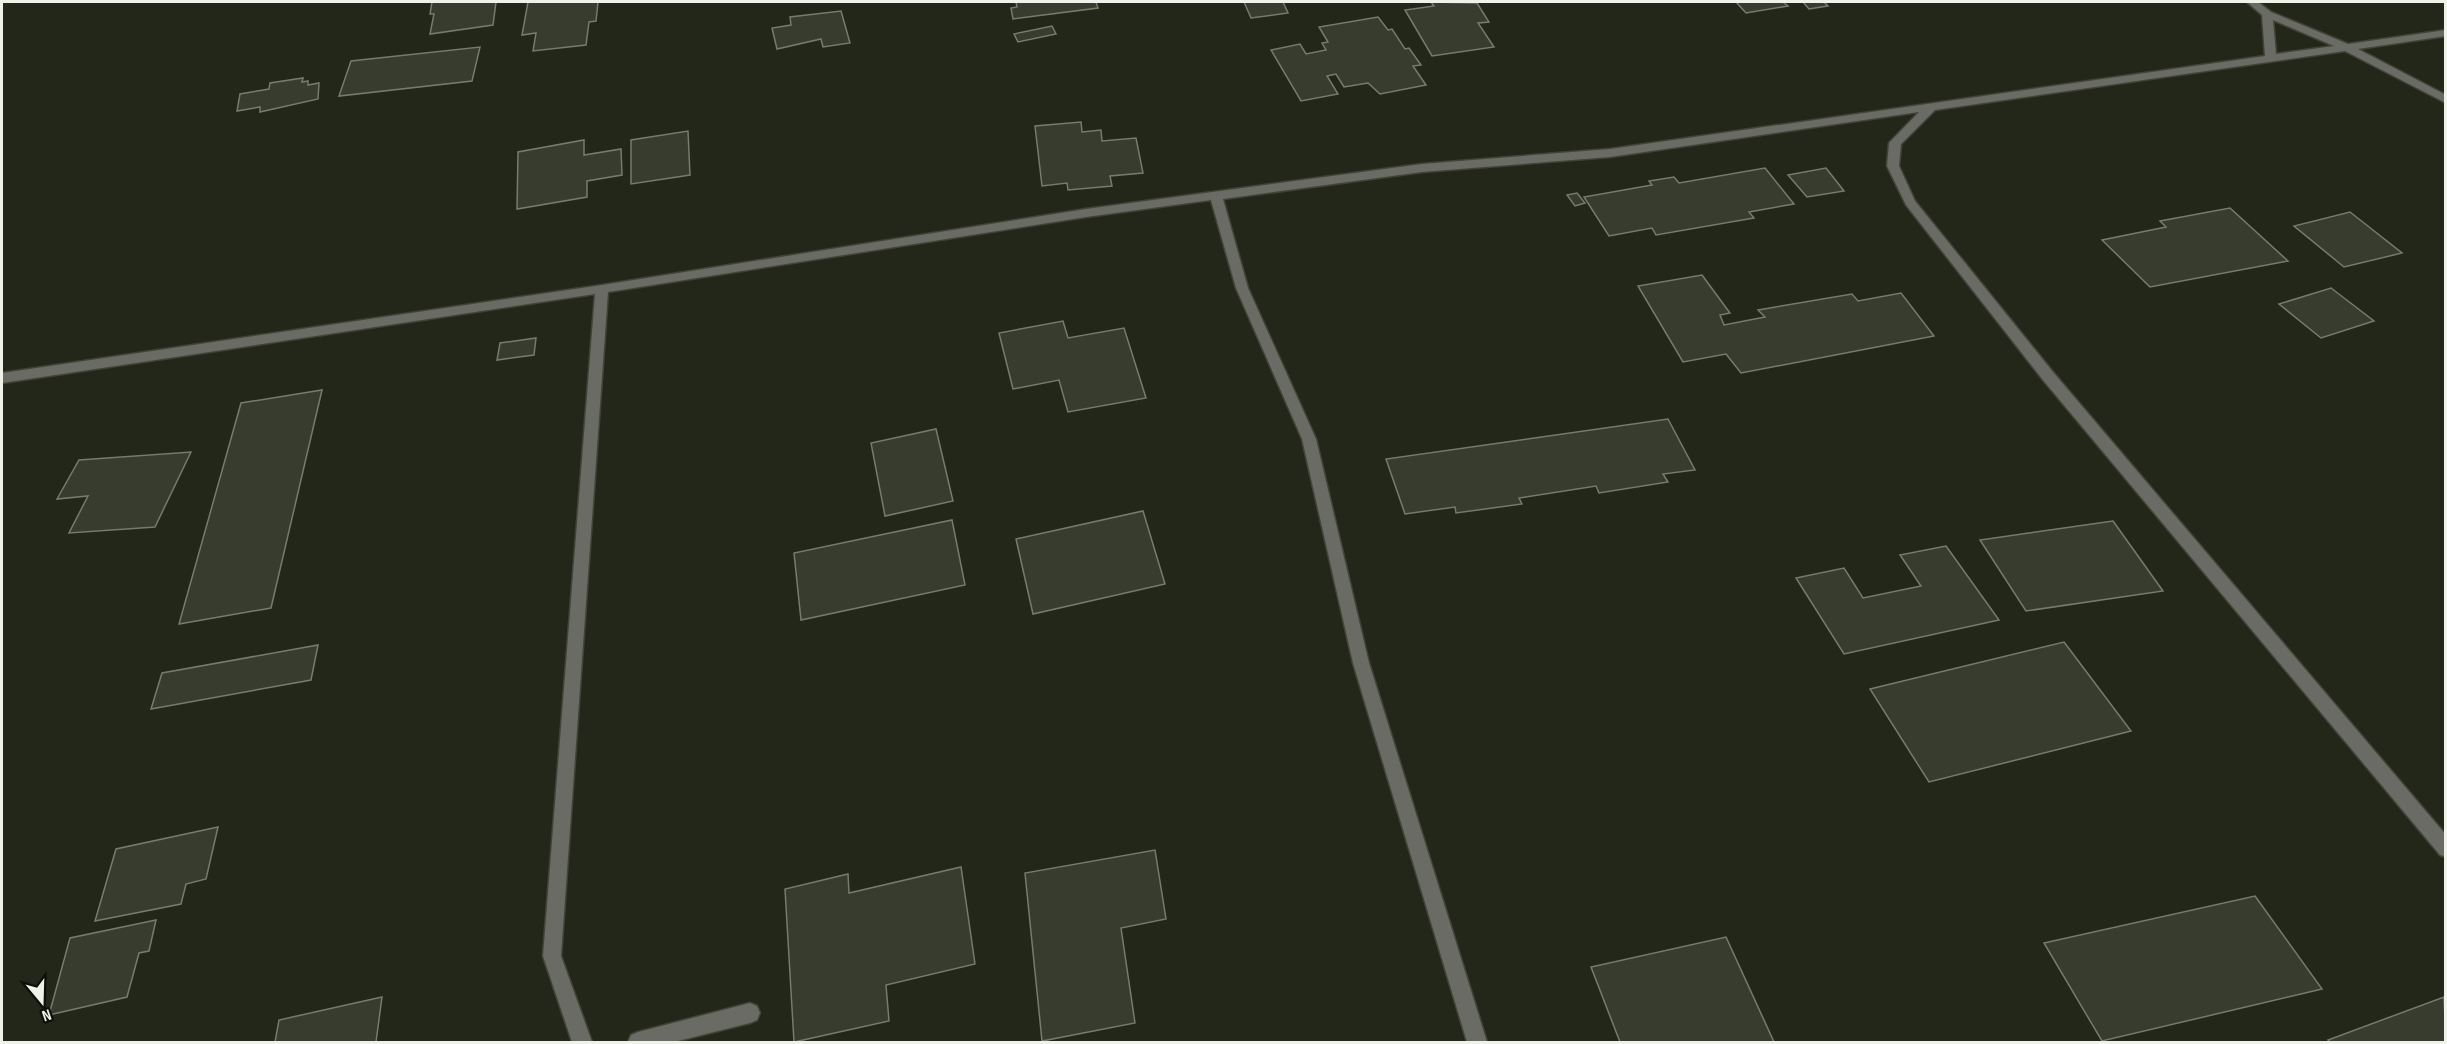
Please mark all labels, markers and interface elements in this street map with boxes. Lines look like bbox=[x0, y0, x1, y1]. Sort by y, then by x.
north arrow bbox=[12, 972, 72, 1032]
text: N bbox=[39, 1004, 54, 1025]

